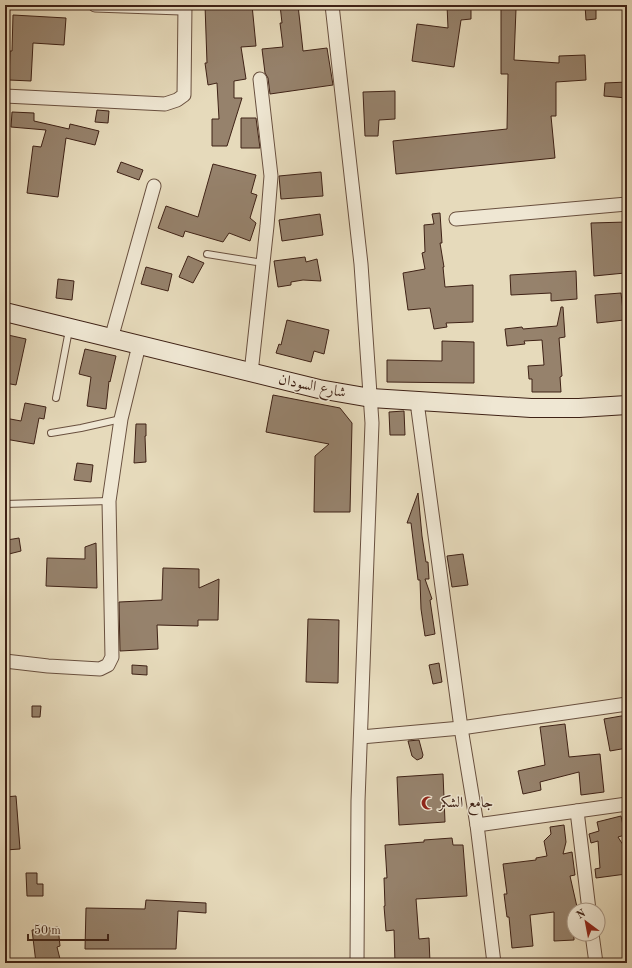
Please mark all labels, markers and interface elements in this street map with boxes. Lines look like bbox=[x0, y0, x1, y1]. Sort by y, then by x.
street label: شارع السودان bbox=[276, 373, 347, 405]
mosque icon: جامع الشكر bbox=[420, 795, 436, 811]
place label: جامع الشكر bbox=[437, 795, 493, 816]
north arrow bbox=[566, 902, 606, 942]
text: N bbox=[575, 908, 588, 922]
scale bar bbox=[28, 916, 108, 942]
text: 50 m bbox=[34, 924, 61, 937]

